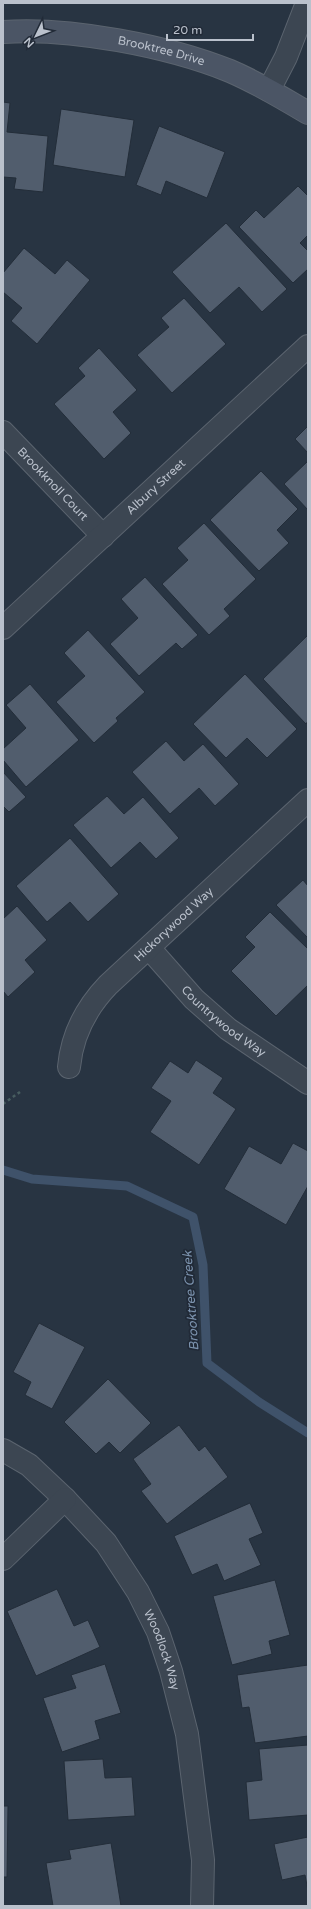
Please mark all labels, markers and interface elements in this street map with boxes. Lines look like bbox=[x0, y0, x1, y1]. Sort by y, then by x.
north arrow bbox=[16, 16, 56, 56]
scale bar bbox=[167, 16, 253, 42]
text: 20 m bbox=[173, 23, 202, 37]
street label: Brooktree Drive bbox=[117, 33, 207, 68]
text: N bbox=[21, 35, 37, 50]
street label: Brookknoll Court bbox=[15, 444, 92, 524]
street label: Albury Street bbox=[123, 456, 188, 517]
street label: Hickorywood Way bbox=[131, 884, 216, 964]
street label: Countrywood Way bbox=[178, 983, 269, 1060]
water label: Brooktree Creek bbox=[179, 1250, 202, 1351]
street label: Woodlock Way bbox=[141, 1607, 183, 1692]

